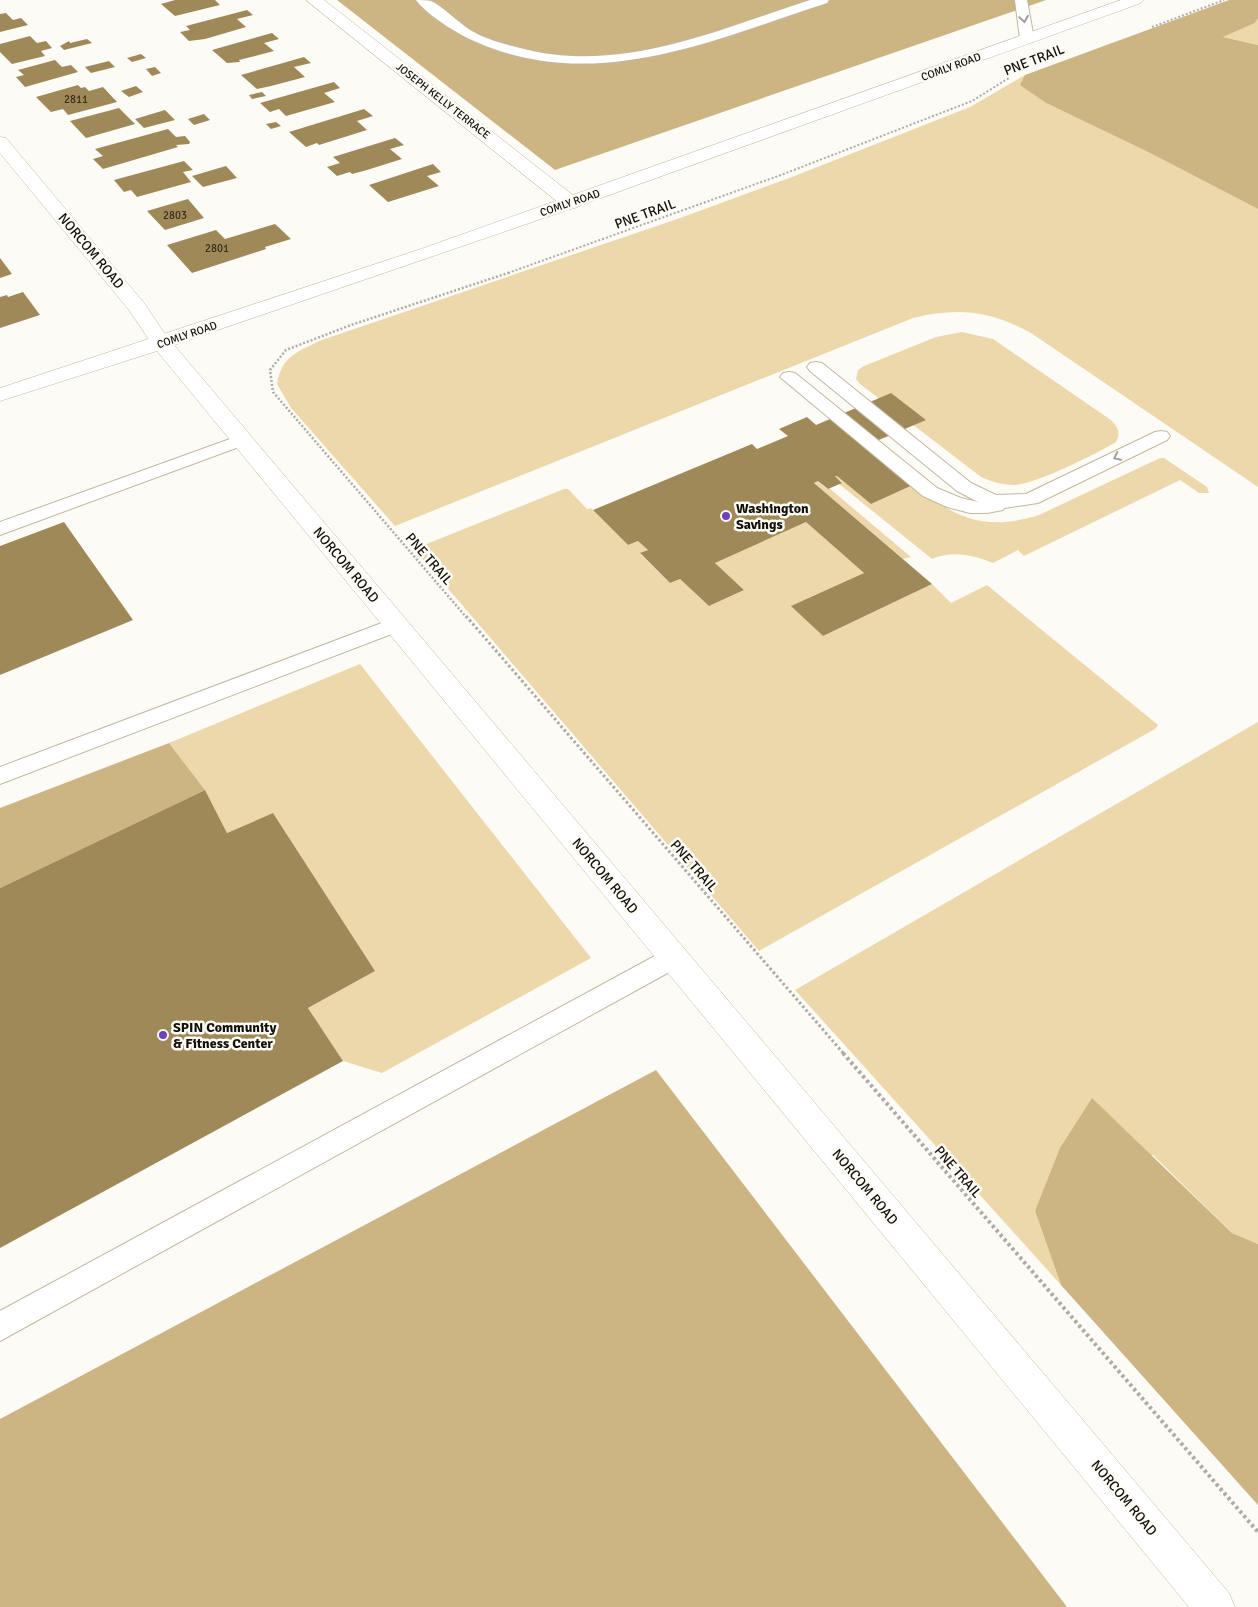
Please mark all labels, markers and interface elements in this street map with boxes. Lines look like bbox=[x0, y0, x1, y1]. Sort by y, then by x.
one-way arrow bbox=[1019, 15, 1029, 24]
street label: PNE TRAIL bbox=[1001, 41, 1067, 79]
street label: COMLY ROAD bbox=[919, 50, 983, 84]
street label: JOSEPH KELLY TERRACE bbox=[393, 60, 493, 142]
house number: 2811 bbox=[64, 93, 88, 106]
street label: COMLY ROAD bbox=[538, 187, 602, 219]
street label: PNE TRAIL bbox=[612, 195, 678, 233]
house number: 2803 bbox=[163, 209, 187, 222]
street label: NORCOM ROAD bbox=[54, 210, 128, 292]
house number: 2801 bbox=[205, 242, 229, 255]
street label: COMLY ROAD bbox=[155, 319, 219, 351]
one-way arrow bbox=[1113, 451, 1122, 461]
place label: Washington Savings bbox=[736, 500, 809, 533]
marker: Washington Savings bbox=[720, 510, 732, 522]
street label: NORCOM ROAD bbox=[309, 524, 383, 606]
street label: PNE TRAIL bbox=[402, 529, 456, 589]
street label: NORCOM ROAD bbox=[568, 835, 642, 917]
street label: PNE TRAIL bbox=[667, 836, 721, 896]
place label: SPIN Community & Fitness Center bbox=[173, 1019, 277, 1052]
marker: SPIN Community & Fitness Center bbox=[157, 1029, 169, 1041]
street label: PNE TRAIL bbox=[931, 1142, 985, 1202]
street label: NORCOM ROAD bbox=[828, 1146, 902, 1228]
street label: NORCOM ROAD bbox=[1087, 1457, 1161, 1539]

